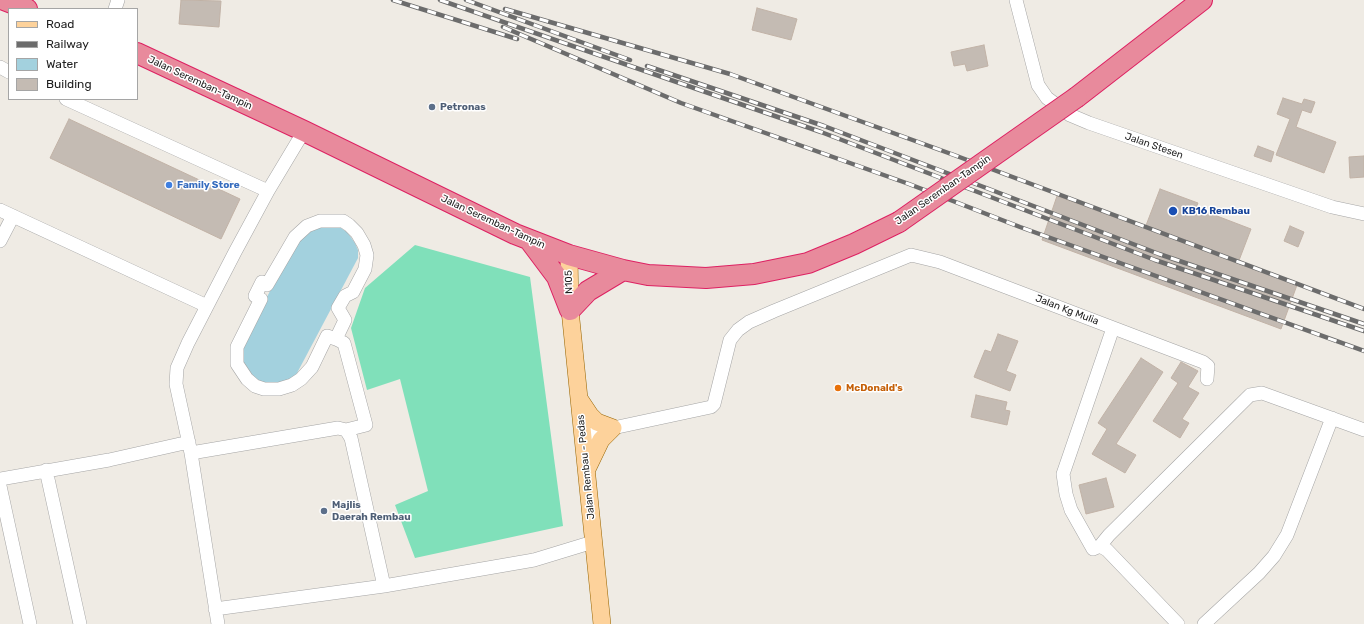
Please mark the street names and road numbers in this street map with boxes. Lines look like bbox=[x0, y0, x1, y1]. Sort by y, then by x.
street label: Jalan Seremban-Tampin bbox=[146, 54, 254, 112]
street label: Jalan Stesen bbox=[1123, 130, 1185, 162]
street label: Jalan Seremban-Tampin bbox=[893, 152, 993, 228]
street label: Jalan Seremban-Tampin bbox=[439, 193, 547, 251]
street label: N105 bbox=[563, 270, 575, 294]
street label: Jalan Kg Mulia bbox=[1034, 292, 1100, 328]
street label: Jalan Rembau - Pedas bbox=[575, 414, 597, 520]

